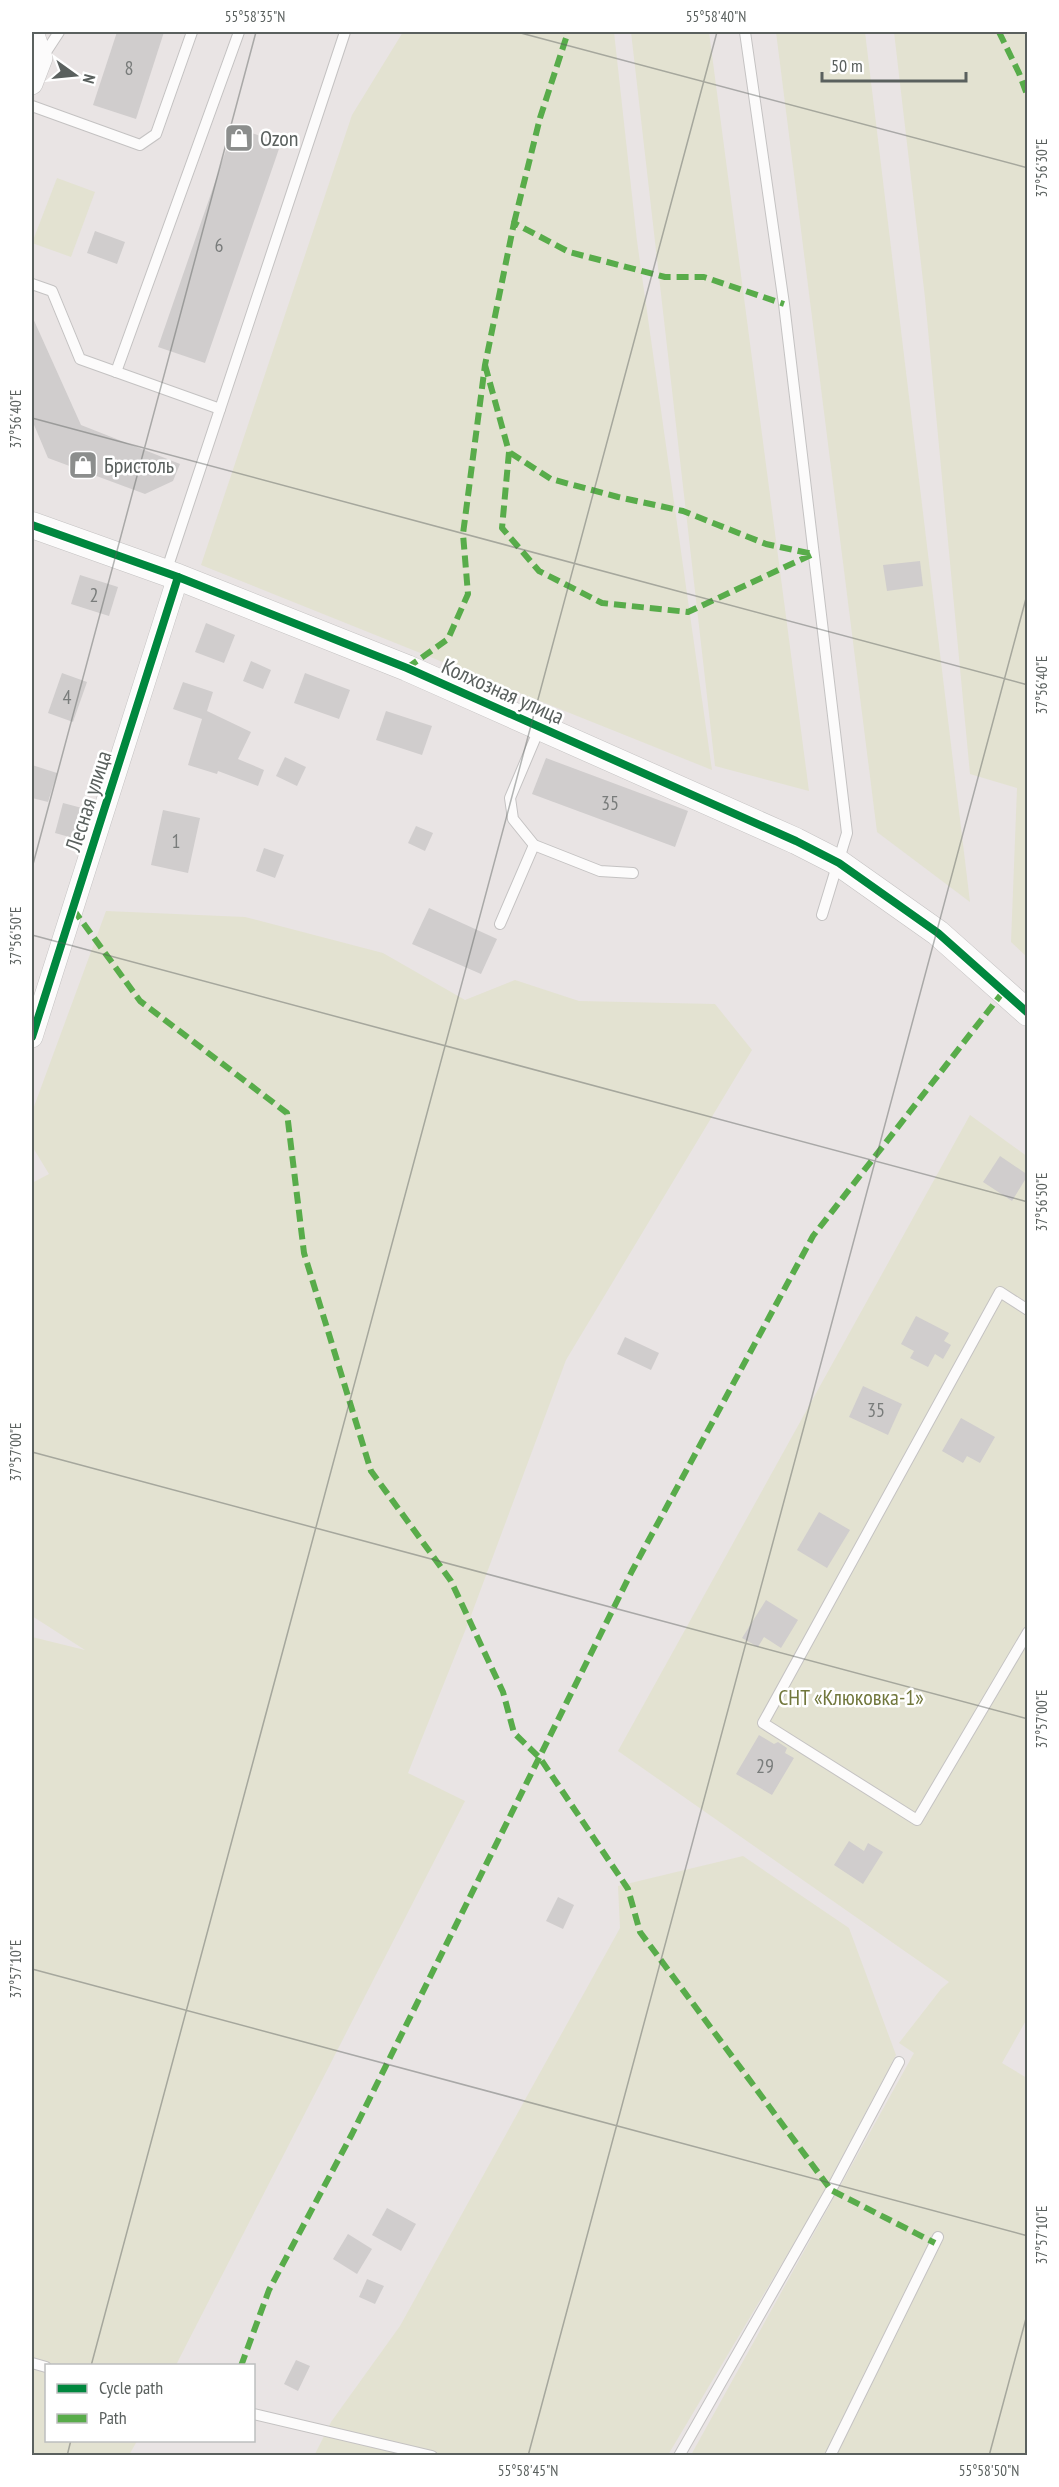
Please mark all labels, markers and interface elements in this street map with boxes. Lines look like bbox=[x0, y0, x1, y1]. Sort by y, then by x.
text: 55°58'35"N bbox=[225, 7, 285, 26]
text: 55°58'40"N bbox=[686, 7, 746, 26]
north arrow bbox=[45, 45, 105, 105]
scale bar bbox=[822, 45, 966, 83]
text: 50 m bbox=[831, 54, 863, 77]
house number: 8 bbox=[125, 55, 134, 81]
text: N bbox=[79, 72, 100, 86]
shop icon: Ozon bbox=[223, 122, 255, 154]
place label: Ozon bbox=[260, 124, 299, 152]
text: 37°56'30"E bbox=[1032, 138, 1051, 198]
house number: 6 bbox=[215, 232, 224, 258]
text: 37°56'40"E bbox=[6, 389, 25, 449]
shop icon: Бристоль bbox=[67, 449, 99, 481]
place label: Бристоль bbox=[104, 451, 174, 479]
house number: 2 bbox=[90, 582, 99, 608]
street label: Колхозная улица bbox=[438, 652, 568, 730]
text: 37°56'40"E bbox=[1032, 655, 1051, 715]
house number: 4 bbox=[63, 684, 72, 710]
street label: Лесная улица bbox=[58, 747, 117, 856]
house number: 35 bbox=[601, 790, 619, 816]
house number: 1 bbox=[172, 828, 181, 854]
text: 37°56'50"E bbox=[6, 906, 25, 966]
text: 37°56'50"E bbox=[1032, 1172, 1051, 1232]
house number: 35 bbox=[867, 1397, 885, 1423]
text: 37°57'00"E bbox=[6, 1422, 25, 1482]
park label: СНТ «Клюковка-1» bbox=[778, 1683, 924, 1711]
text: 37°57'00"E bbox=[1032, 1689, 1051, 1749]
house number: 29 bbox=[756, 1753, 774, 1779]
text: 37°57'10"E bbox=[6, 1939, 25, 1999]
text: 37°57'10"E bbox=[1032, 2205, 1051, 2265]
legend bbox=[45, 2364, 255, 2442]
text: Cycle path bbox=[99, 2376, 163, 2399]
text: Path bbox=[99, 2406, 127, 2429]
text: 55°58'45"N bbox=[498, 2461, 558, 2480]
text: 55°58'50"N bbox=[959, 2461, 1019, 2480]

